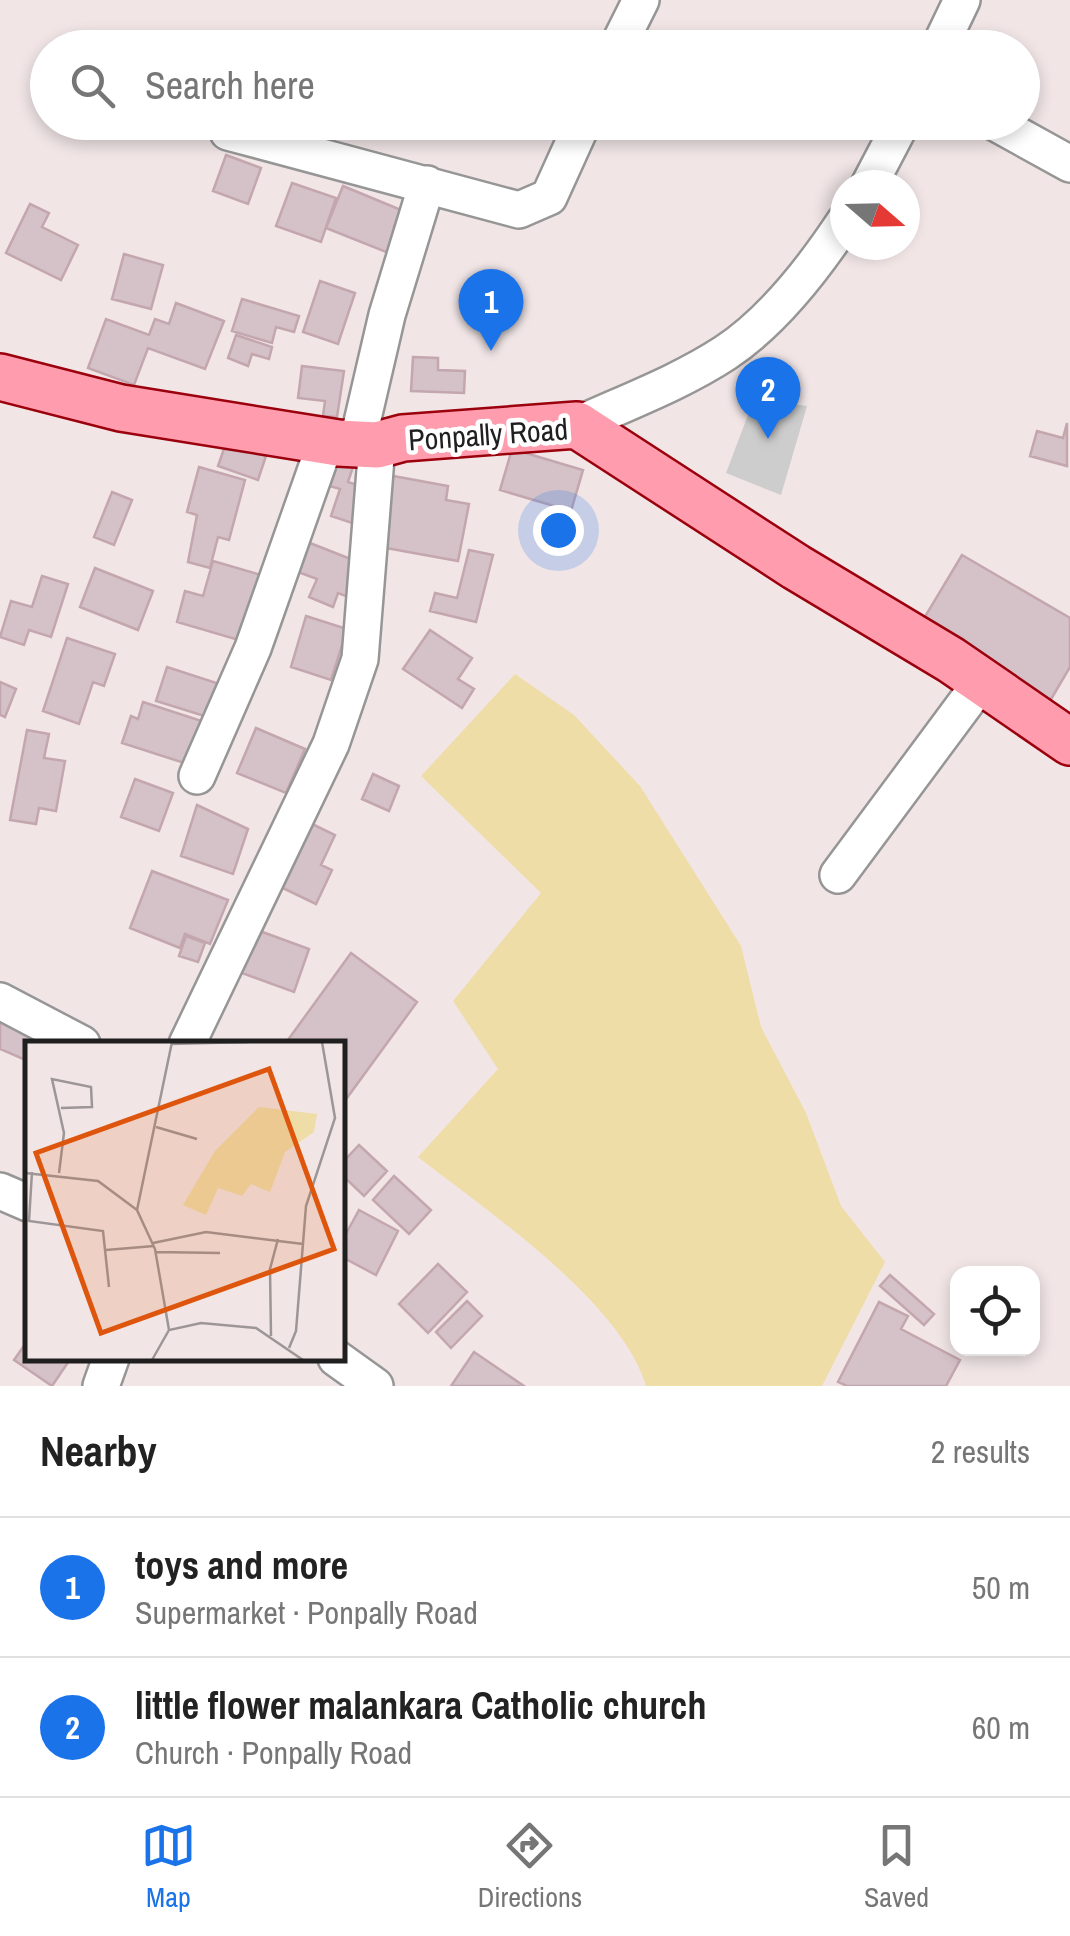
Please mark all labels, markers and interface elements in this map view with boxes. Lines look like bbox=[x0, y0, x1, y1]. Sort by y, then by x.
search box bbox=[30, 30, 1040, 140]
icon: search bbox=[65, 58, 120, 113]
text: Search here bbox=[145, 60, 315, 111]
north arrow bbox=[830, 170, 920, 260]
pin: 1 bbox=[458, 268, 524, 351]
pin: 2 bbox=[736, 356, 800, 439]
street label: Ponpally Road bbox=[407, 408, 569, 460]
your location bbox=[533, 505, 584, 556]
inset map bbox=[25, 1041, 345, 1361]
map controls bbox=[950, 1266, 1040, 1356]
button: locate bbox=[950, 1266, 1040, 1356]
text: Nearby bbox=[40, 1423, 157, 1479]
text: 2 results bbox=[931, 1430, 1030, 1473]
text: toys and more bbox=[135, 1540, 348, 1591]
text: 1 bbox=[65, 1566, 80, 1609]
text: 50 m bbox=[972, 1566, 1030, 1609]
text: Supermarket · Ponpally Road bbox=[135, 1591, 478, 1634]
text: little flower malankara Catholic church bbox=[135, 1680, 706, 1731]
text: 2 bbox=[65, 1706, 80, 1749]
text: 60 m bbox=[972, 1706, 1030, 1749]
text: Church · Ponpally Road bbox=[135, 1731, 412, 1774]
tab: Map bbox=[141, 1818, 196, 1916]
tab: Directions bbox=[478, 1818, 582, 1916]
tab: Saved bbox=[864, 1818, 929, 1916]

